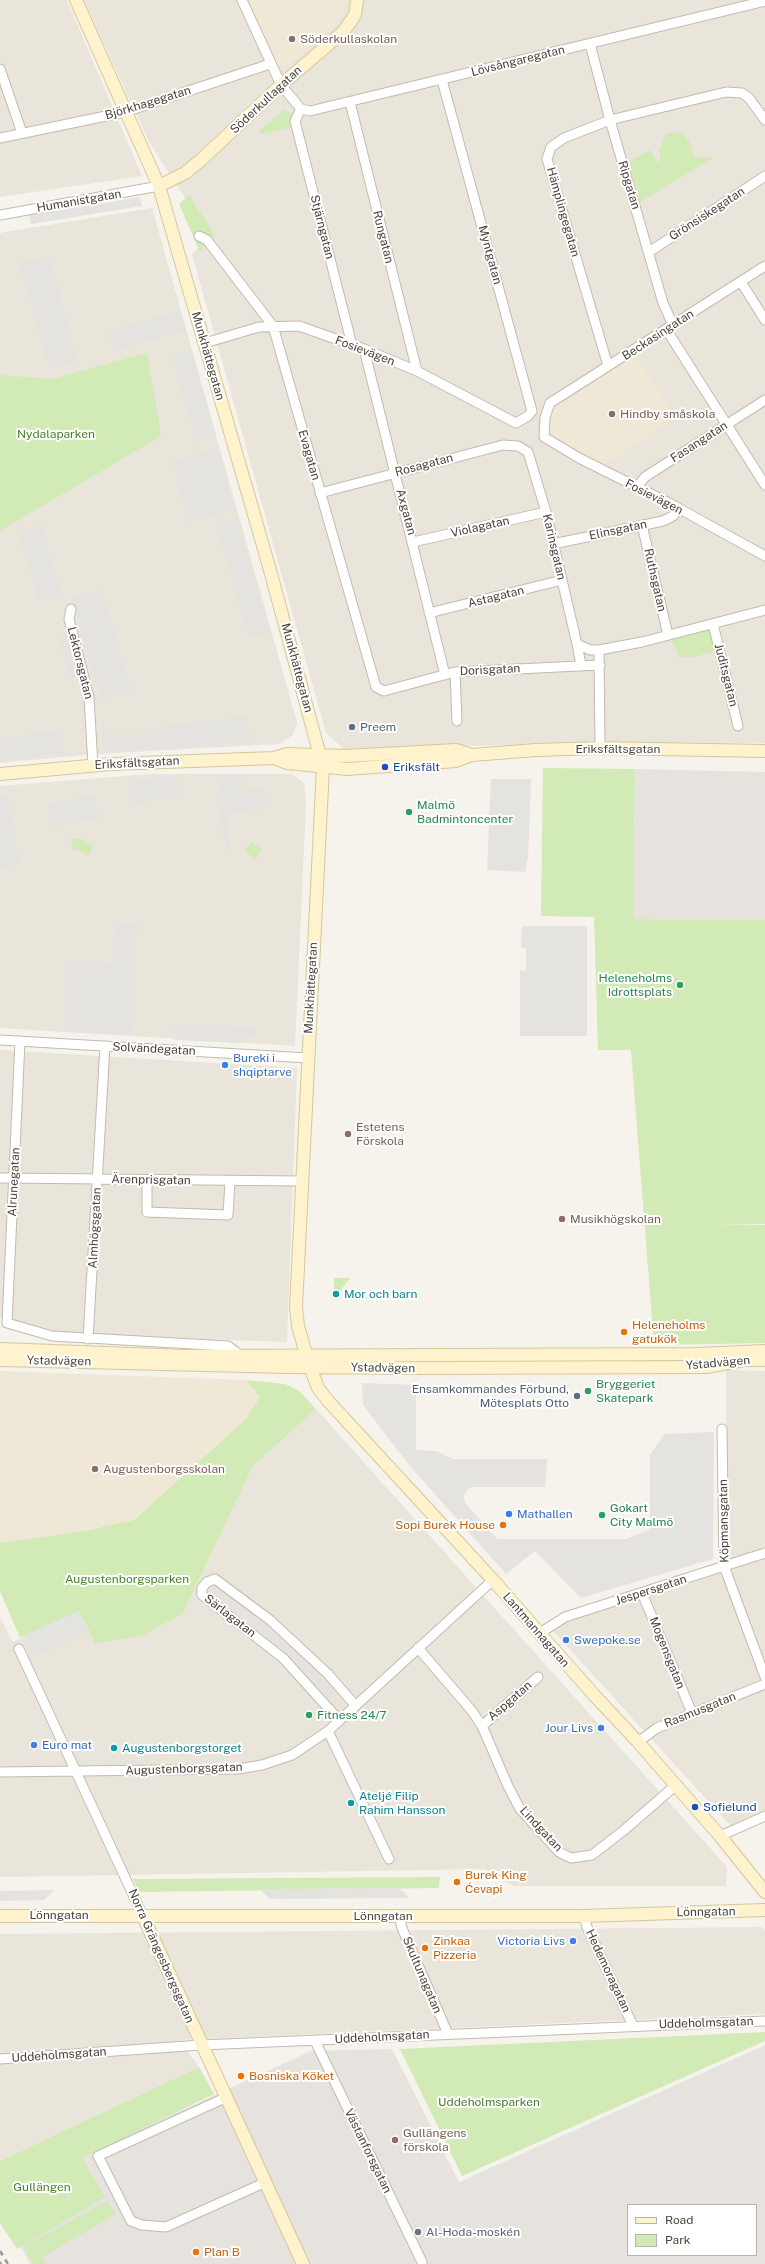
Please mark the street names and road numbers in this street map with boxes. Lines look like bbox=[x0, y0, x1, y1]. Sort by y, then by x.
street label: Lövsångaregatan bbox=[470, 42, 566, 80]
street label: Söderkullagatan bbox=[227, 63, 305, 137]
street label: Björkhagegatan bbox=[103, 83, 193, 123]
street label: Ripgatan bbox=[615, 159, 643, 211]
street label: Hämplingegatan bbox=[543, 165, 583, 259]
street label: Grönsiskegatan bbox=[667, 184, 747, 244]
street label: Humanistgatan bbox=[36, 186, 122, 216]
street label: Stjärngatan bbox=[307, 193, 337, 261]
street label: Rungatan bbox=[370, 209, 396, 265]
street label: Myntgatan bbox=[475, 224, 505, 286]
street label: Beckasingatan bbox=[620, 307, 696, 363]
street label: Munkhättegatan bbox=[188, 310, 228, 402]
street label: Fosievägen bbox=[333, 333, 397, 369]
street label: Fasangatan bbox=[668, 418, 730, 466]
street label: Evagatan bbox=[295, 428, 323, 482]
street label: Rosagatan bbox=[394, 450, 454, 480]
street label: Fosievägen bbox=[623, 476, 685, 518]
street label: Axgatan bbox=[393, 487, 419, 537]
street label: Violagatan bbox=[449, 513, 511, 541]
street label: Karinsgatan bbox=[539, 513, 569, 581]
street label: Elinsgatan bbox=[588, 517, 648, 543]
street label: Ruthsgatan bbox=[641, 547, 669, 613]
street label: Astagatan bbox=[466, 583, 526, 611]
street label: Munkhättegatan bbox=[278, 622, 316, 714]
street label: Lektorsgatan bbox=[64, 625, 96, 701]
street label: Juditsgatan bbox=[711, 642, 741, 708]
street label: Dorisgatan bbox=[459, 661, 521, 679]
street label: Eriksfältsgatan bbox=[576, 742, 660, 756]
street label: Eriksfältsgatan bbox=[94, 754, 180, 772]
street label: Munkhättegatan bbox=[301, 942, 321, 1034]
street label: Solvändegatan bbox=[112, 1040, 196, 1058]
street label: Alrunegatan bbox=[5, 1147, 23, 1217]
street label: Ärenprisgatan bbox=[111, 1172, 191, 1188]
street label: Almhögsgatan bbox=[86, 1187, 104, 1269]
street label: Ystadvägen bbox=[27, 1353, 91, 1369]
street label: Ystadvägen bbox=[685, 1353, 751, 1373]
street label: Ystadvägen bbox=[351, 1360, 415, 1376]
street label: Köpmansgatan bbox=[716, 1479, 732, 1563]
street label: Jespersgatan bbox=[614, 1572, 688, 1608]
street label: Lantmannagatan bbox=[500, 1590, 572, 1670]
street label: Särlagatan bbox=[201, 1591, 259, 1641]
street label: Mogensgatan bbox=[646, 1615, 688, 1691]
street label: Aspgatan bbox=[485, 1678, 535, 1724]
street label: Rasmusgatan bbox=[662, 1689, 738, 1731]
street label: Augustenborgsgatan bbox=[125, 1760, 243, 1778]
street label: Lindgatan bbox=[517, 1804, 565, 1854]
street label: Norra Grängesbergsgatan bbox=[125, 1887, 197, 2025]
street label: Lönngatan bbox=[676, 1904, 736, 1920]
street label: Lönngatan bbox=[29, 1908, 89, 1922]
street label: Lönngatan bbox=[353, 1909, 413, 1923]
street label: Hedemoragatan bbox=[582, 1927, 634, 2015]
street label: Skultunagatan bbox=[399, 1934, 445, 2016]
street label: Uddeholmsgatan bbox=[658, 2014, 754, 2032]
street label: Uddeholmsgatan bbox=[334, 2027, 430, 2047]
street label: Uddeholmsgatan bbox=[11, 2045, 107, 2065]
street label: Västanforsgatan bbox=[341, 2106, 395, 2196]

